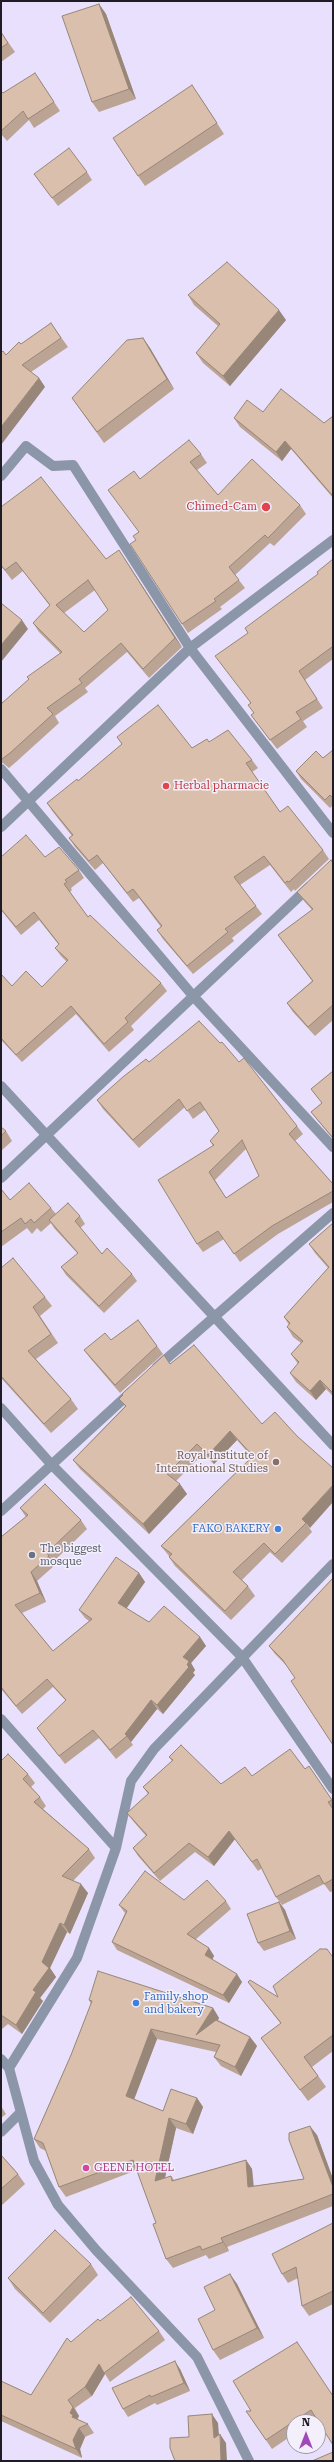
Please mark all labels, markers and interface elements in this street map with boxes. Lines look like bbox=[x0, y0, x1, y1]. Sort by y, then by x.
place label: Chimed-Cam bbox=[187, 500, 257, 514]
marker: Chimed-Cam bbox=[260, 501, 272, 513]
place label: Herbal pharmacie bbox=[174, 779, 269, 793]
marker: Herbal pharmacie bbox=[161, 781, 171, 791]
place label: Royal Institute of International Studies bbox=[156, 1449, 268, 1475]
marker: Royal Institute of International Studies bbox=[271, 1457, 281, 1467]
place label: FAKO BAKERY bbox=[192, 1522, 270, 1536]
marker: FAKO BAKERY bbox=[273, 1524, 283, 1534]
place label: The biggest mosque bbox=[40, 1542, 102, 1568]
marker: The biggest mosque bbox=[27, 1550, 37, 1560]
place label: Family shop and bakery bbox=[144, 1990, 209, 2016]
marker: Family shop and bakery bbox=[131, 1998, 141, 2008]
place label: GEENE HOTEL bbox=[94, 2161, 174, 2175]
marker: GEENE HOTEL bbox=[81, 2163, 91, 2173]
north arrow bbox=[286, 2414, 326, 2454]
text: N bbox=[302, 2416, 310, 2429]

